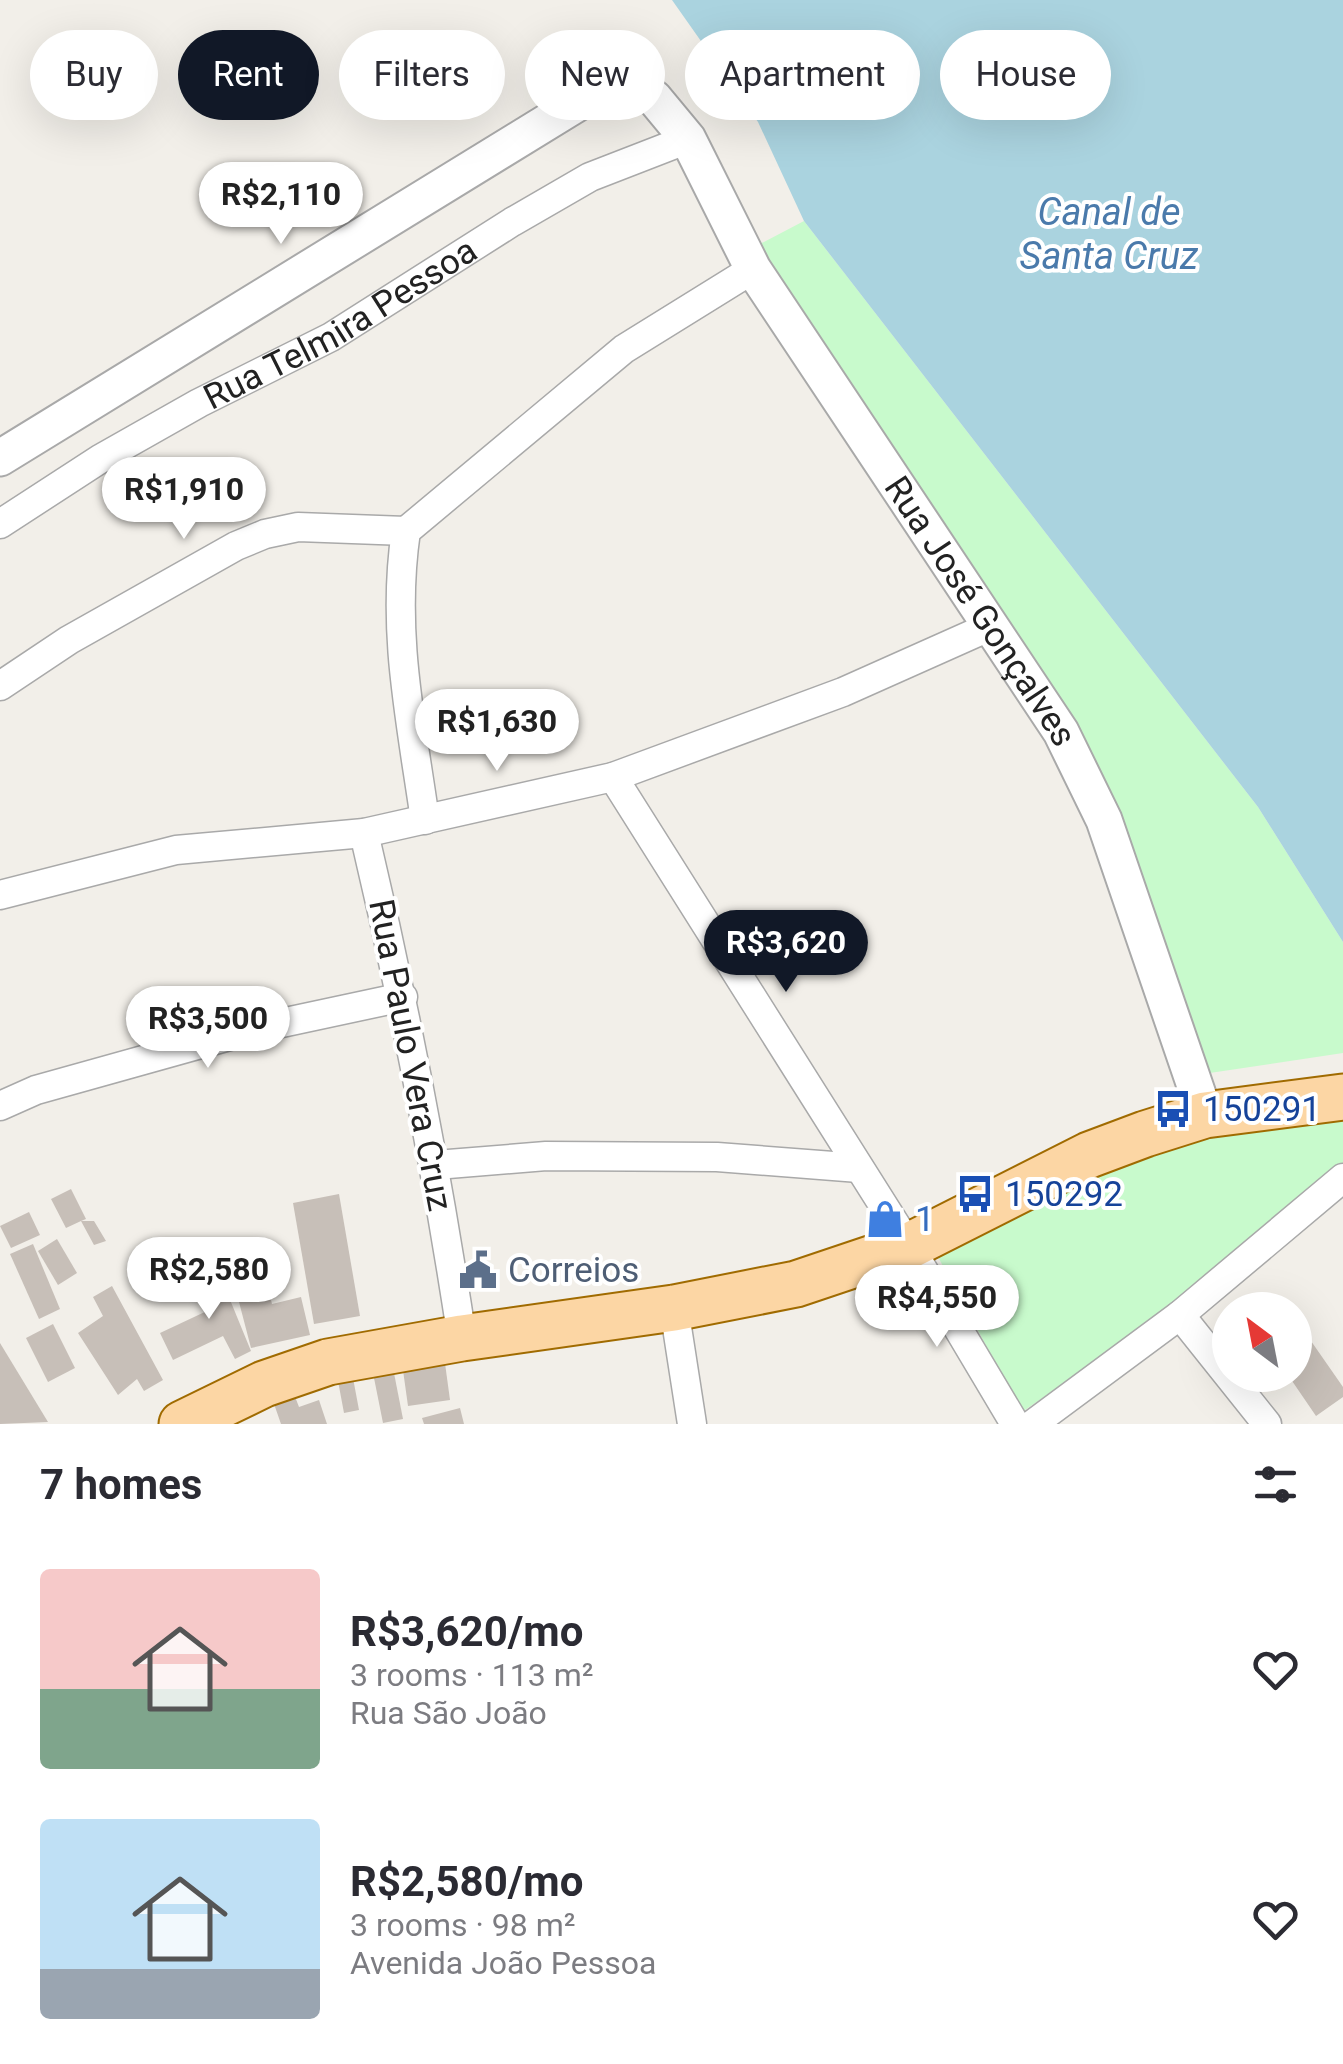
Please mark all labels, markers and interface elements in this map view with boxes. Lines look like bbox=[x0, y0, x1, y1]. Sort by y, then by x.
chip: Buy bbox=[30, 30, 158, 120]
chip: Rent bbox=[178, 30, 319, 120]
chip: Filters bbox=[339, 30, 505, 120]
chip: New bbox=[525, 30, 665, 120]
chip: Apartment bbox=[685, 30, 920, 120]
chip: House bbox=[940, 30, 1111, 120]
pin: R$2,110 bbox=[189, 162, 373, 247]
text: R$2,110 bbox=[221, 175, 341, 213]
water label: Canal de Santa Cruz bbox=[1020, 190, 1199, 278]
street label: Rua Telmira Pessoa bbox=[197, 230, 484, 418]
pin: R$1,910 bbox=[92, 457, 276, 542]
street label: Rua José Gonçalves bbox=[876, 469, 1085, 753]
text: R$1,910 bbox=[124, 470, 244, 508]
pin: R$1,630 bbox=[405, 689, 589, 774]
text: R$1,630 bbox=[437, 702, 557, 740]
street label: Rua Paulo Vera Cruz bbox=[360, 896, 461, 1214]
pin: R$3,620 bbox=[694, 910, 878, 995]
text: R$3,620 bbox=[726, 923, 846, 961]
pin: R$3,500 bbox=[116, 986, 300, 1071]
text: R$3,500 bbox=[148, 999, 268, 1037]
bus stop icon: 150291 bbox=[1152, 1088, 1194, 1130]
place label: 150291 bbox=[1203, 1089, 1321, 1130]
bus stop icon: 150292 bbox=[954, 1173, 996, 1215]
place label: 150292 bbox=[1005, 1174, 1123, 1215]
shop icon: 1 bbox=[864, 1198, 906, 1240]
place label: 1 bbox=[915, 1199, 935, 1240]
pin: R$2,580 bbox=[117, 1237, 301, 1322]
public building icon: Correios bbox=[457, 1249, 499, 1291]
text: R$2,580 bbox=[149, 1250, 269, 1288]
place label: Correios bbox=[508, 1250, 639, 1291]
pin: R$4,550 bbox=[845, 1265, 1029, 1350]
text: R$4,550 bbox=[877, 1278, 997, 1316]
north arrow bbox=[1212, 1292, 1312, 1392]
map controls bbox=[1212, 1292, 1312, 1392]
icon: filters bbox=[1248, 1457, 1303, 1512]
text: 7 homes bbox=[40, 1460, 202, 1509]
text: R$3,620/mo bbox=[350, 1607, 583, 1656]
icon: home bbox=[120, 1609, 240, 1729]
icon: heart bbox=[1248, 1642, 1303, 1697]
text: 3 rooms · 113 m² bbox=[350, 1656, 593, 1694]
text: Rua São João bbox=[350, 1694, 547, 1732]
text: R$2,580/mo bbox=[350, 1857, 583, 1906]
icon: home bbox=[120, 1859, 240, 1979]
icon: heart bbox=[1248, 1892, 1303, 1947]
text: 3 rooms · 98 m² bbox=[350, 1906, 575, 1944]
text: Avenida João Pessoa bbox=[350, 1944, 656, 1982]

